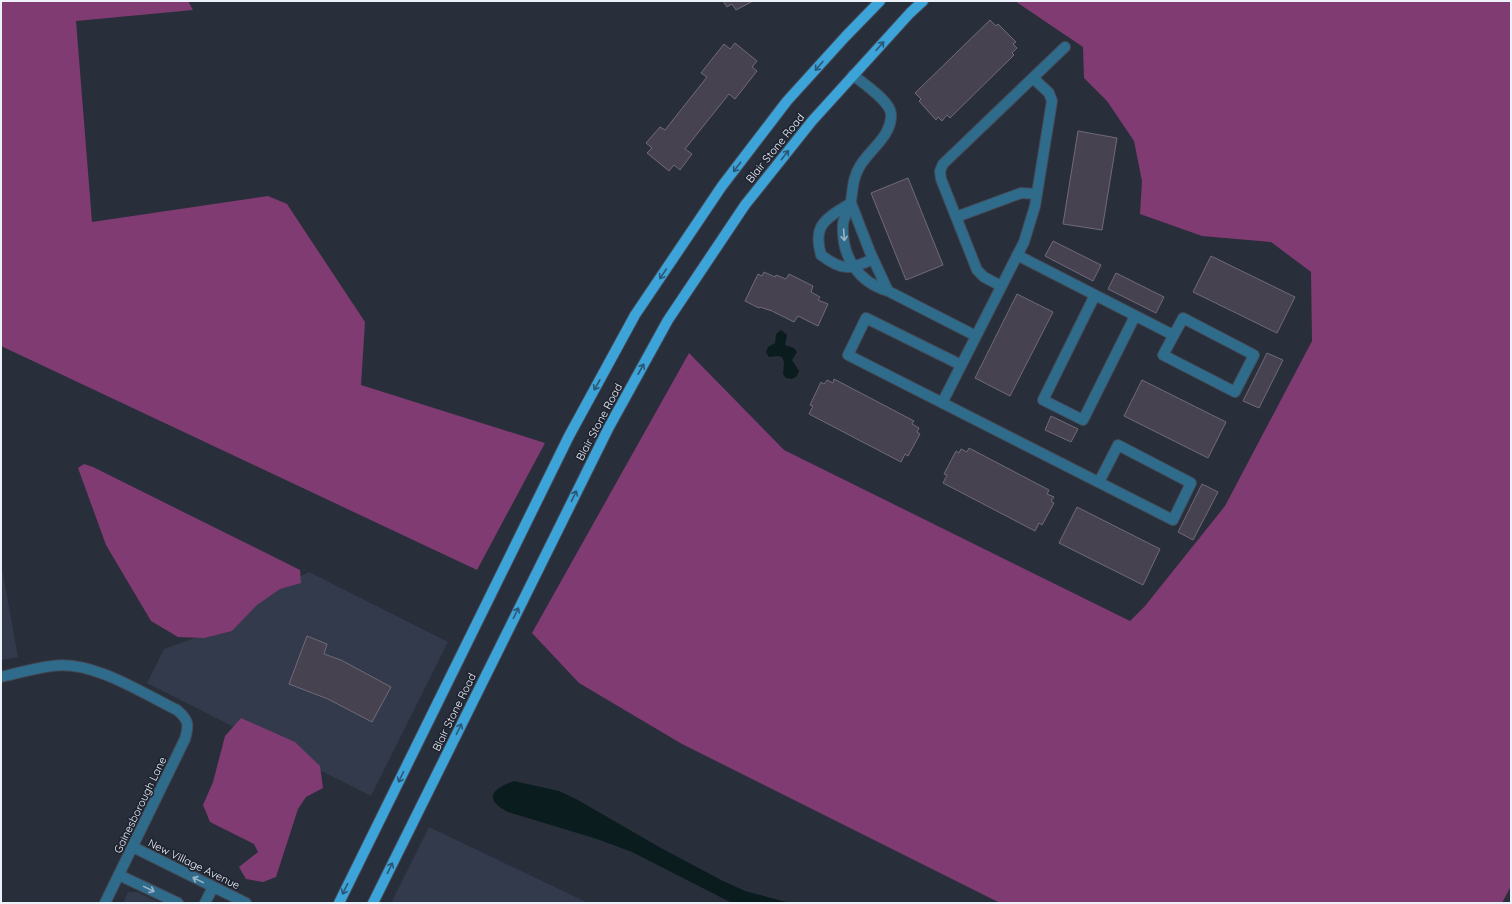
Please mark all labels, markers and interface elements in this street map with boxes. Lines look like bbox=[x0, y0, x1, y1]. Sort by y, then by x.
one-way arrow bbox=[875, 41, 884, 52]
one-way arrow bbox=[815, 61, 824, 72]
street label: Blair Stone Road bbox=[743, 110, 807, 186]
one-way arrow bbox=[781, 149, 789, 160]
one-way arrow bbox=[733, 161, 741, 172]
one-way arrow bbox=[840, 228, 847, 241]
one-way arrow bbox=[659, 268, 667, 279]
one-way arrow bbox=[637, 363, 645, 375]
one-way arrow bbox=[592, 379, 600, 391]
street label: Blair Stone Road bbox=[573, 381, 625, 463]
one-way arrow bbox=[571, 491, 578, 503]
one-way arrow bbox=[513, 607, 520, 619]
street label: Blair Stone Road bbox=[429, 671, 479, 753]
one-way arrow bbox=[456, 724, 463, 736]
street label: Gainesborough Lane bbox=[111, 754, 169, 856]
one-way arrow bbox=[397, 771, 404, 783]
street label: New Village Avenue bbox=[146, 836, 242, 892]
one-way arrow bbox=[387, 862, 394, 874]
one-way arrow bbox=[192, 875, 204, 883]
one-way arrow bbox=[341, 883, 349, 895]
one-way arrow bbox=[143, 886, 155, 893]

